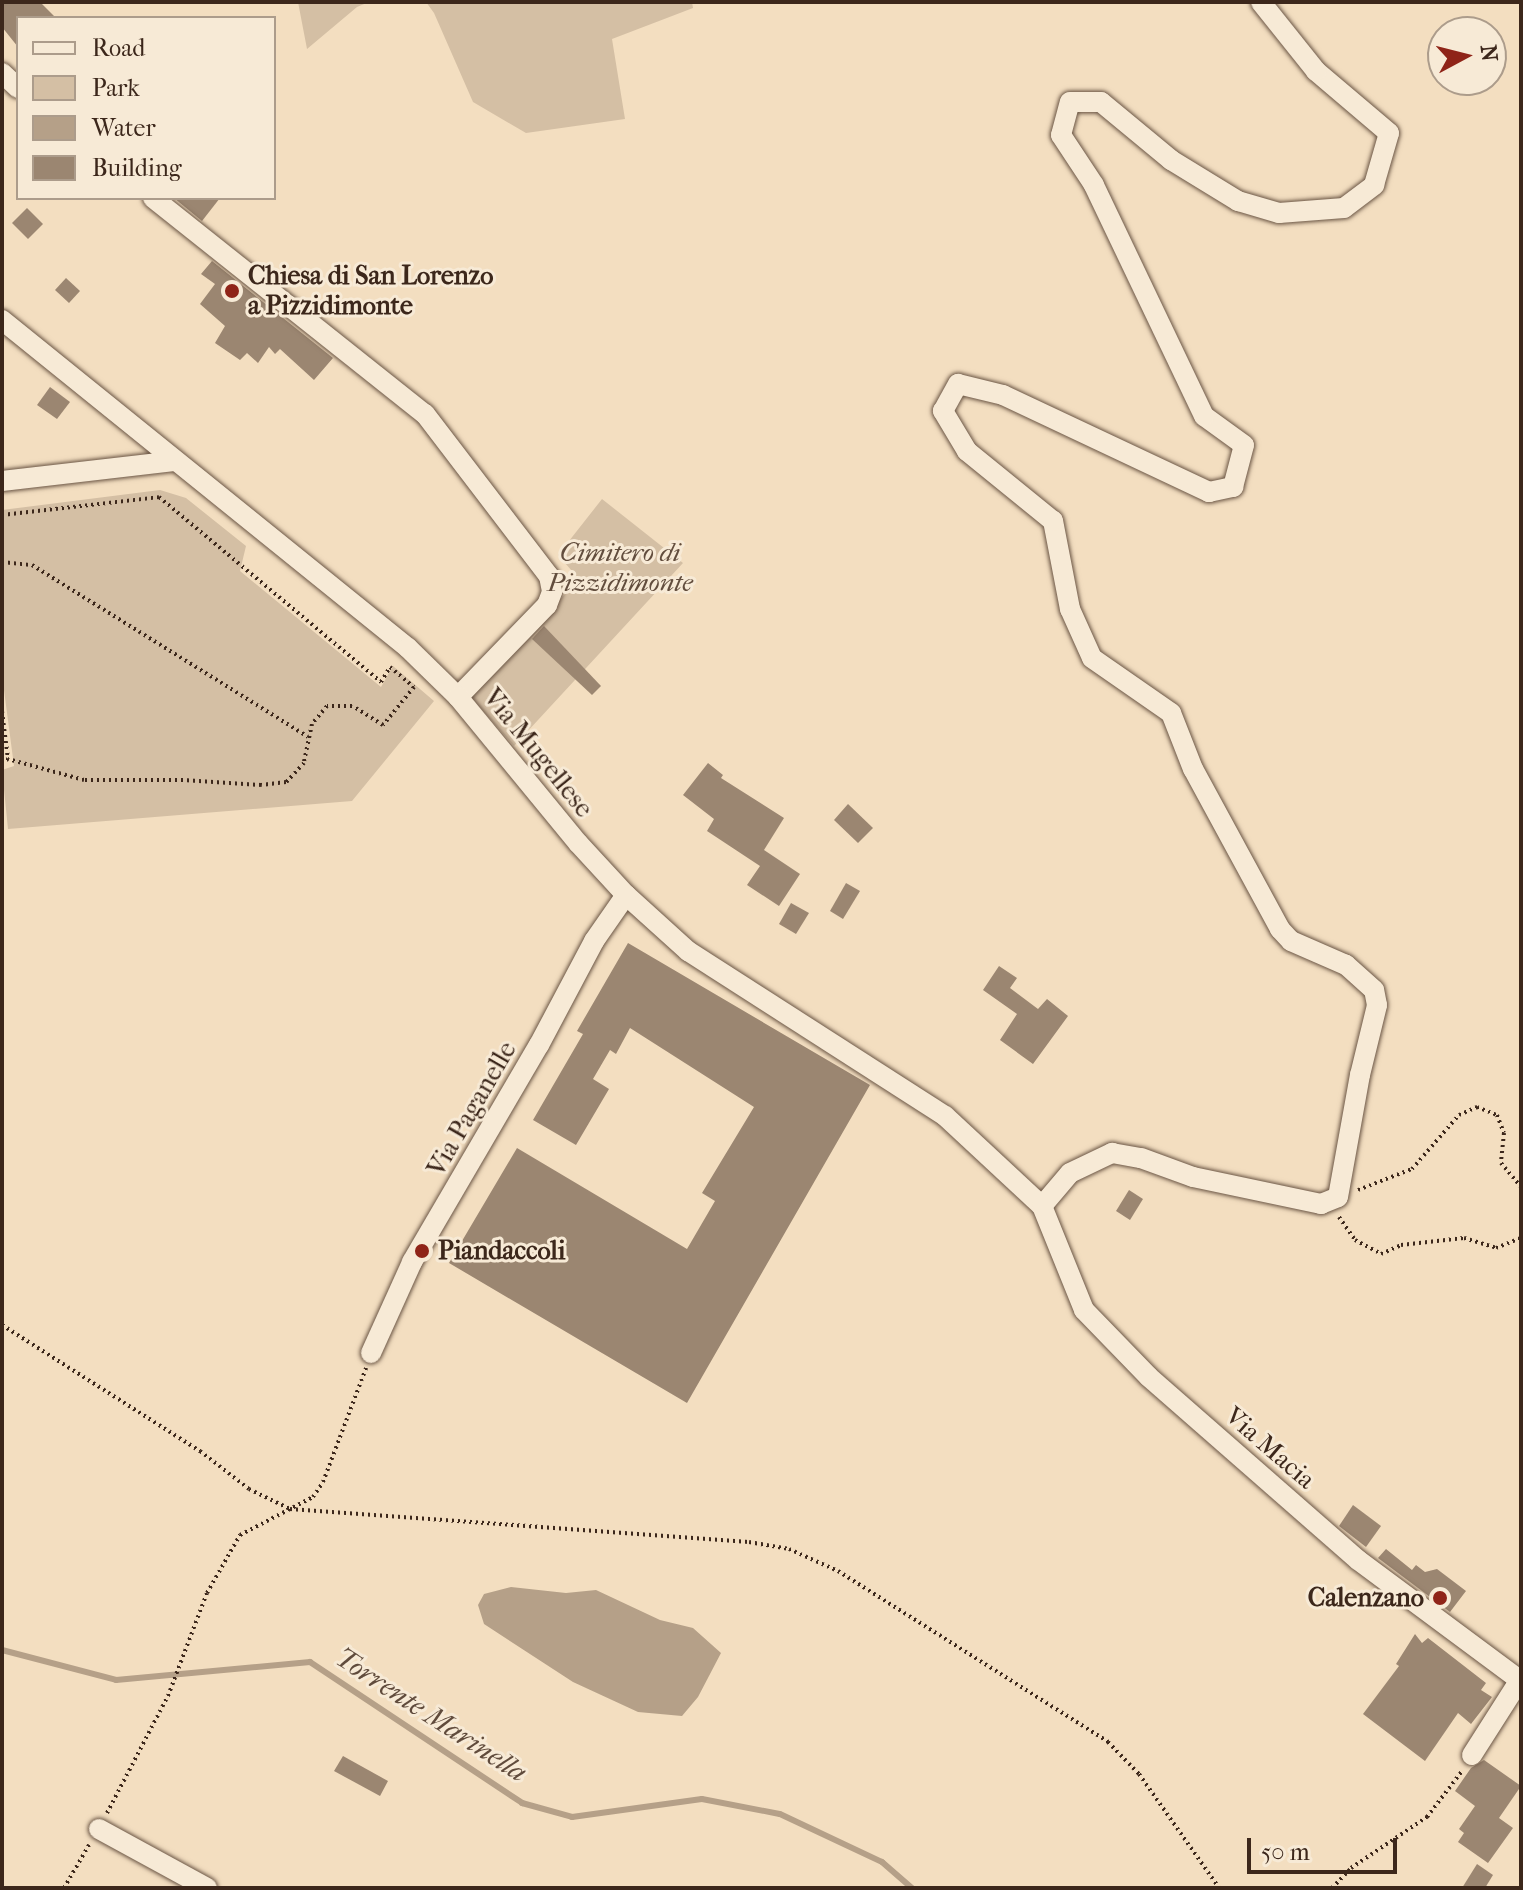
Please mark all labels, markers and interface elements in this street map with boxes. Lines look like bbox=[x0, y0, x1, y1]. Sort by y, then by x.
legend bbox=[16, 16, 276, 200]
north arrow bbox=[1427, 16, 1507, 96]
text: Road bbox=[92, 34, 145, 62]
text: N bbox=[1475, 43, 1503, 63]
text: Park bbox=[92, 74, 140, 102]
text: Water bbox=[92, 114, 156, 142]
text: Building bbox=[92, 154, 182, 182]
place label: Chiesa di San Lorenzo a Pizzidimonte bbox=[248, 260, 494, 322]
marker: Chiesa di San Lorenzo a Pizzidimonte bbox=[223, 282, 241, 300]
park label: Cimitero di Pizzidimonte bbox=[547, 537, 693, 598]
street label: Via Mugellese bbox=[477, 682, 599, 824]
street label: Via Paganelle bbox=[421, 1036, 523, 1182]
place label: Piandaccoli bbox=[438, 1235, 565, 1267]
marker: Piandaccoli bbox=[413, 1242, 431, 1260]
street label: Via Macia bbox=[1219, 1400, 1321, 1496]
place label: Calenzano bbox=[1308, 1582, 1424, 1614]
marker: Calenzano bbox=[1431, 1589, 1449, 1607]
water label: Torrente Marinella bbox=[329, 1641, 533, 1789]
scale bar bbox=[1251, 1822, 1401, 1872]
text: 50 m bbox=[1261, 1838, 1310, 1866]

